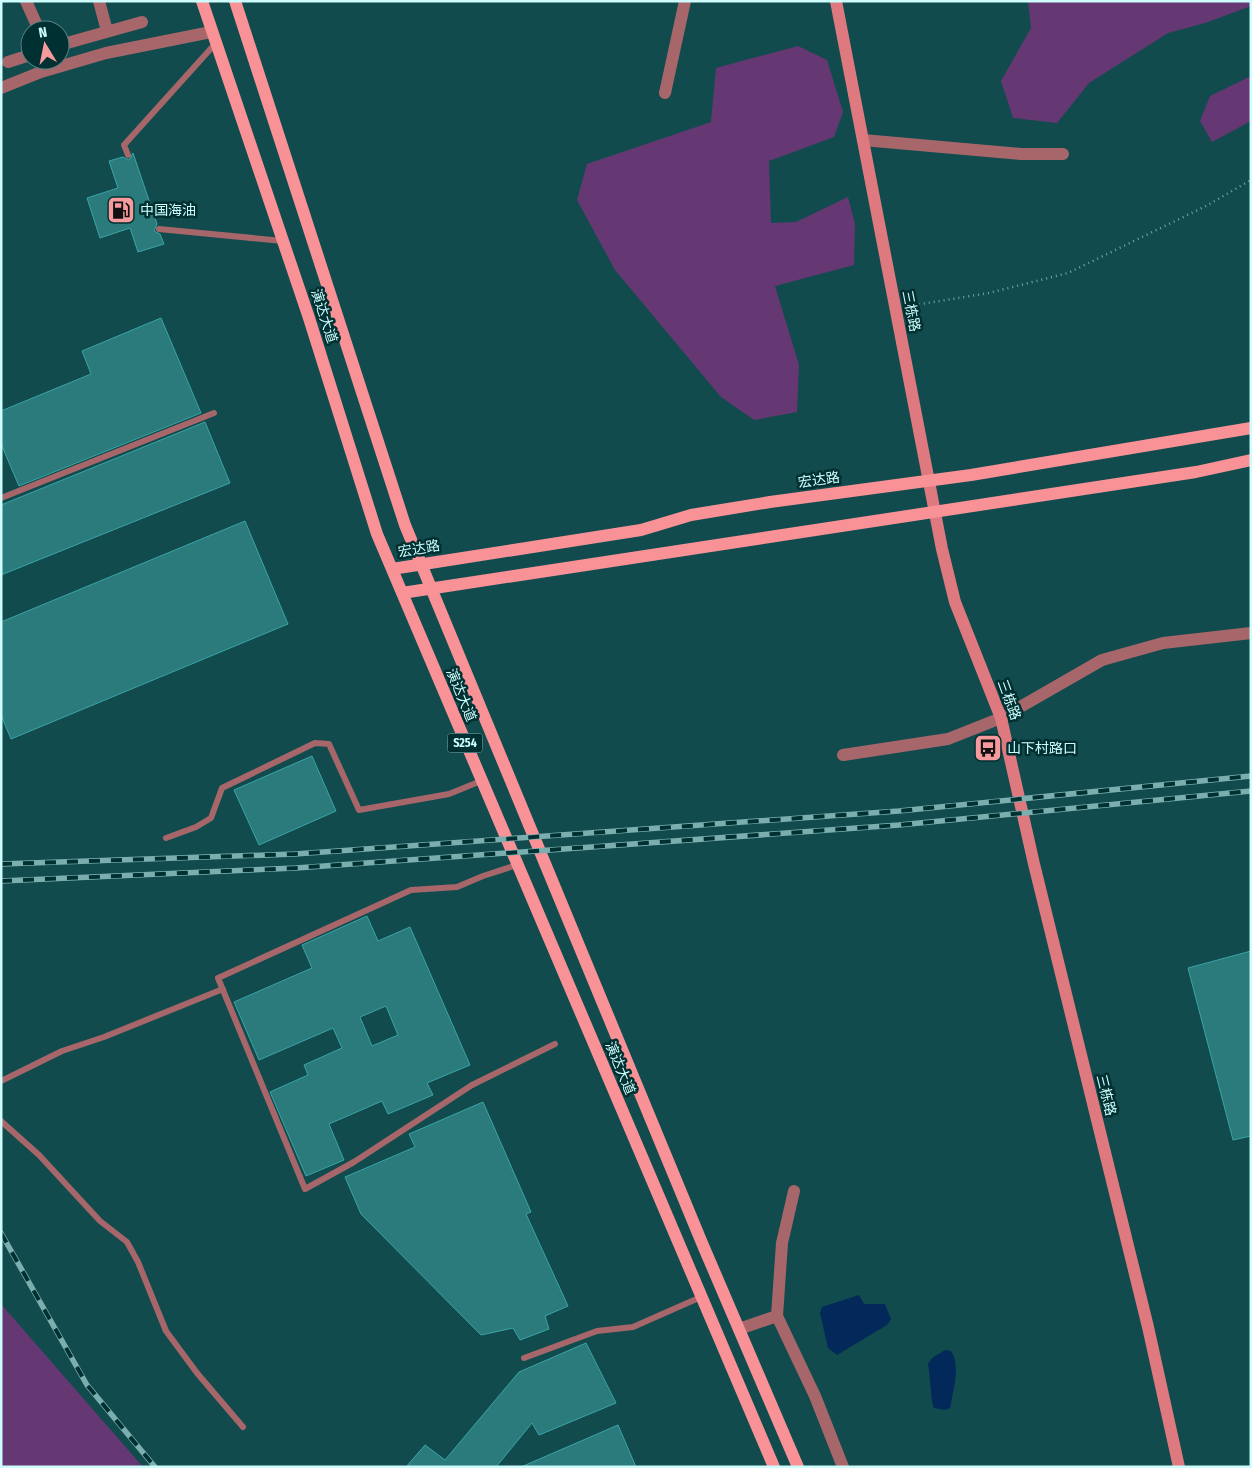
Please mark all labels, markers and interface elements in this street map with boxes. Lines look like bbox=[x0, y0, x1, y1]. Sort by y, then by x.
north arrow bbox=[20, 20, 70, 70]
text: N bbox=[37, 24, 48, 42]
fuel station icon: 中国海油 bbox=[106, 195, 136, 225]
place label: 中国海油 bbox=[140, 202, 196, 219]
street label: 演达大道 bbox=[307, 287, 341, 345]
street label: 三栋路 bbox=[899, 289, 923, 333]
street label: 宏达路 bbox=[797, 469, 841, 491]
street label: 宏达路 bbox=[397, 537, 441, 561]
street label: 演达大道 bbox=[442, 666, 480, 724]
street label: 三栋路 bbox=[994, 677, 1024, 723]
bus stop icon: 山下村路口 bbox=[973, 733, 1003, 763]
road number: S254 bbox=[448, 734, 482, 752]
place label: 山下村路口 bbox=[1007, 740, 1077, 757]
street label: 演达大道 bbox=[601, 1039, 639, 1097]
street label: 三栋路 bbox=[1093, 1073, 1119, 1117]

